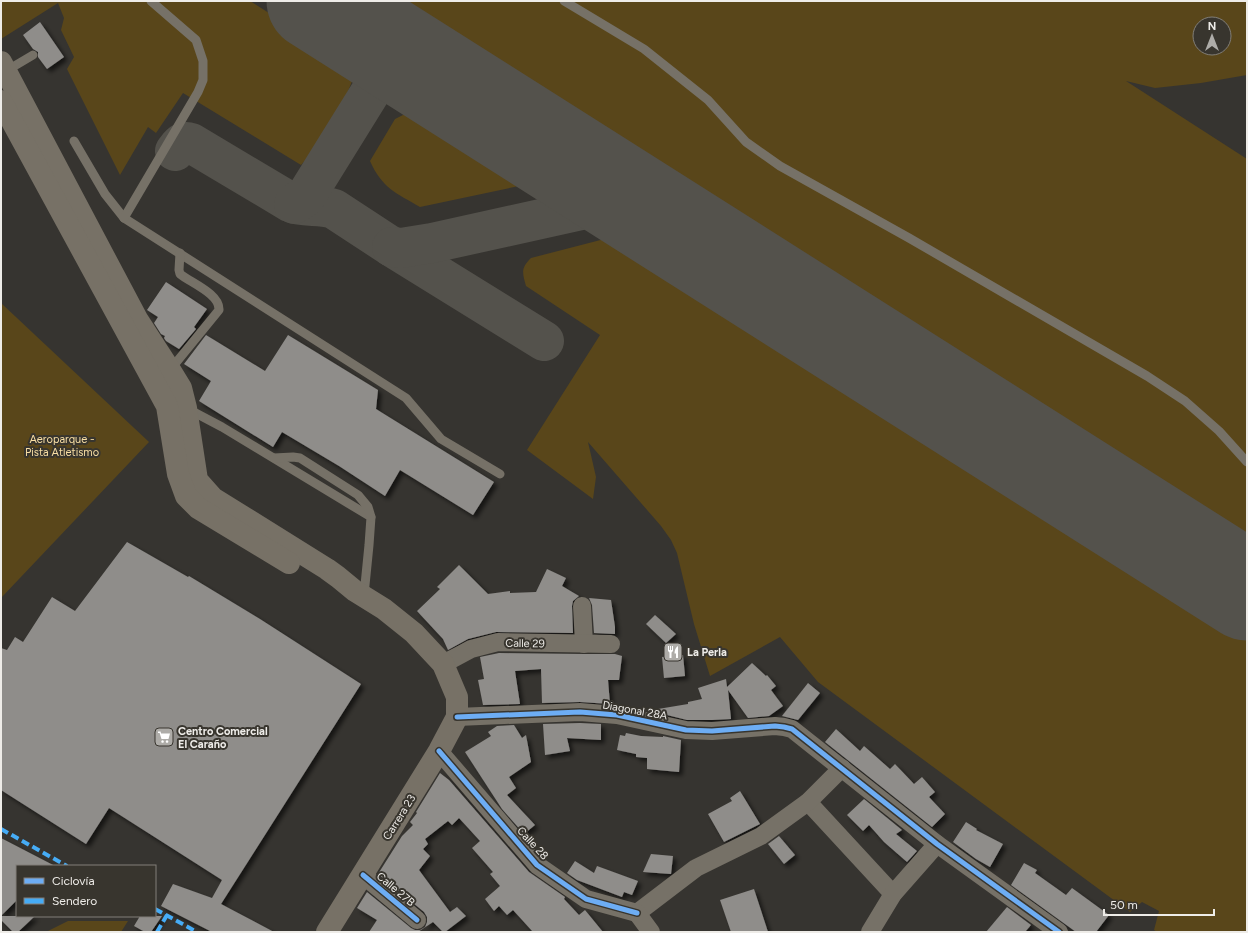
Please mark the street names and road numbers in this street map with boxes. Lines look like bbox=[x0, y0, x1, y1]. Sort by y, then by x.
street label: Calle 29 bbox=[505, 637, 545, 650]
street label: Diagonal 28A bbox=[601, 698, 669, 723]
street label: Carrera 23 bbox=[380, 792, 418, 842]
street label: Calle 28 bbox=[514, 824, 551, 863]
street label: Calle 27B bbox=[374, 870, 418, 909]

